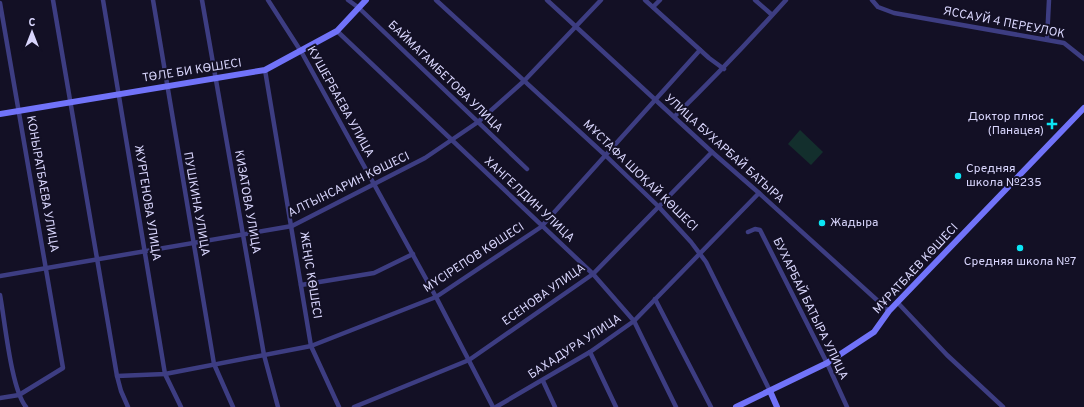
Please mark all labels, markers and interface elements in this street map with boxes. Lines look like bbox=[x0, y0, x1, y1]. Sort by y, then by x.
street label: ЯССАУЙ 4 ПЕРЕУЛОК bbox=[942, 3, 1066, 43]
north arrow bbox=[12, 12, 52, 52]
text: С bbox=[28, 16, 36, 30]
street label: БАЙМАГАМБЕТОВА УЛИЦА bbox=[384, 18, 506, 136]
street label: КУШЕРБАЕВА УЛИЦА bbox=[303, 43, 377, 161]
street label: ТӨЛЕ БИ КӨШЕСІ bbox=[141, 55, 243, 87]
street label: УЛИЦА БУХАРБАЙ БАТЫРА bbox=[661, 91, 787, 207]
place label: Доктор плюс (Панацея) bbox=[968, 109, 1044, 139]
street label: КОНЫРАТБАЕВА УЛИЦА bbox=[22, 114, 62, 254]
street label: МҰСТАФА ШОҚАЙ КӨШЕСІ bbox=[579, 117, 701, 235]
marker: Доктор плюс (Панацея) bbox=[1047, 119, 1057, 129]
street label: ЖУРГЕНОВА УЛИЦА bbox=[130, 144, 164, 262]
street label: КИЗАТОВА УЛИЦА bbox=[230, 149, 264, 255]
street label: АЛТЫНСАРИН КӨШЕСІ bbox=[286, 149, 412, 221]
street label: ПУШКИНА УЛИЦА bbox=[179, 151, 213, 257]
street label: ХАНГЕЛДИН УЛИЦА bbox=[480, 154, 578, 246]
place label: Средняя школа №235 bbox=[966, 161, 1042, 191]
marker: Средняя школа №235 bbox=[953, 171, 963, 181]
place label: Жадыра bbox=[830, 215, 878, 231]
marker: Жадыра bbox=[817, 218, 827, 228]
street label: МҮСІРЕПОВ КӨШЕСІ bbox=[421, 219, 527, 297]
street label: МҰРАТБАЕВ КӨШЕСІ bbox=[870, 220, 962, 318]
street label: ЖЕҢІС КӨШЕСІ bbox=[295, 230, 325, 320]
street label: БУХАРБАЙ БАТЫРА УЛИЦА bbox=[769, 235, 851, 383]
marker: Средняя школа №7 bbox=[1015, 243, 1025, 253]
place label: Средняя школа №7 bbox=[964, 254, 1076, 270]
street label: ЕСЕНОВА УЛИЦА bbox=[499, 260, 589, 330]
street label: БАХАДУРА УЛИЦА bbox=[525, 311, 625, 383]

